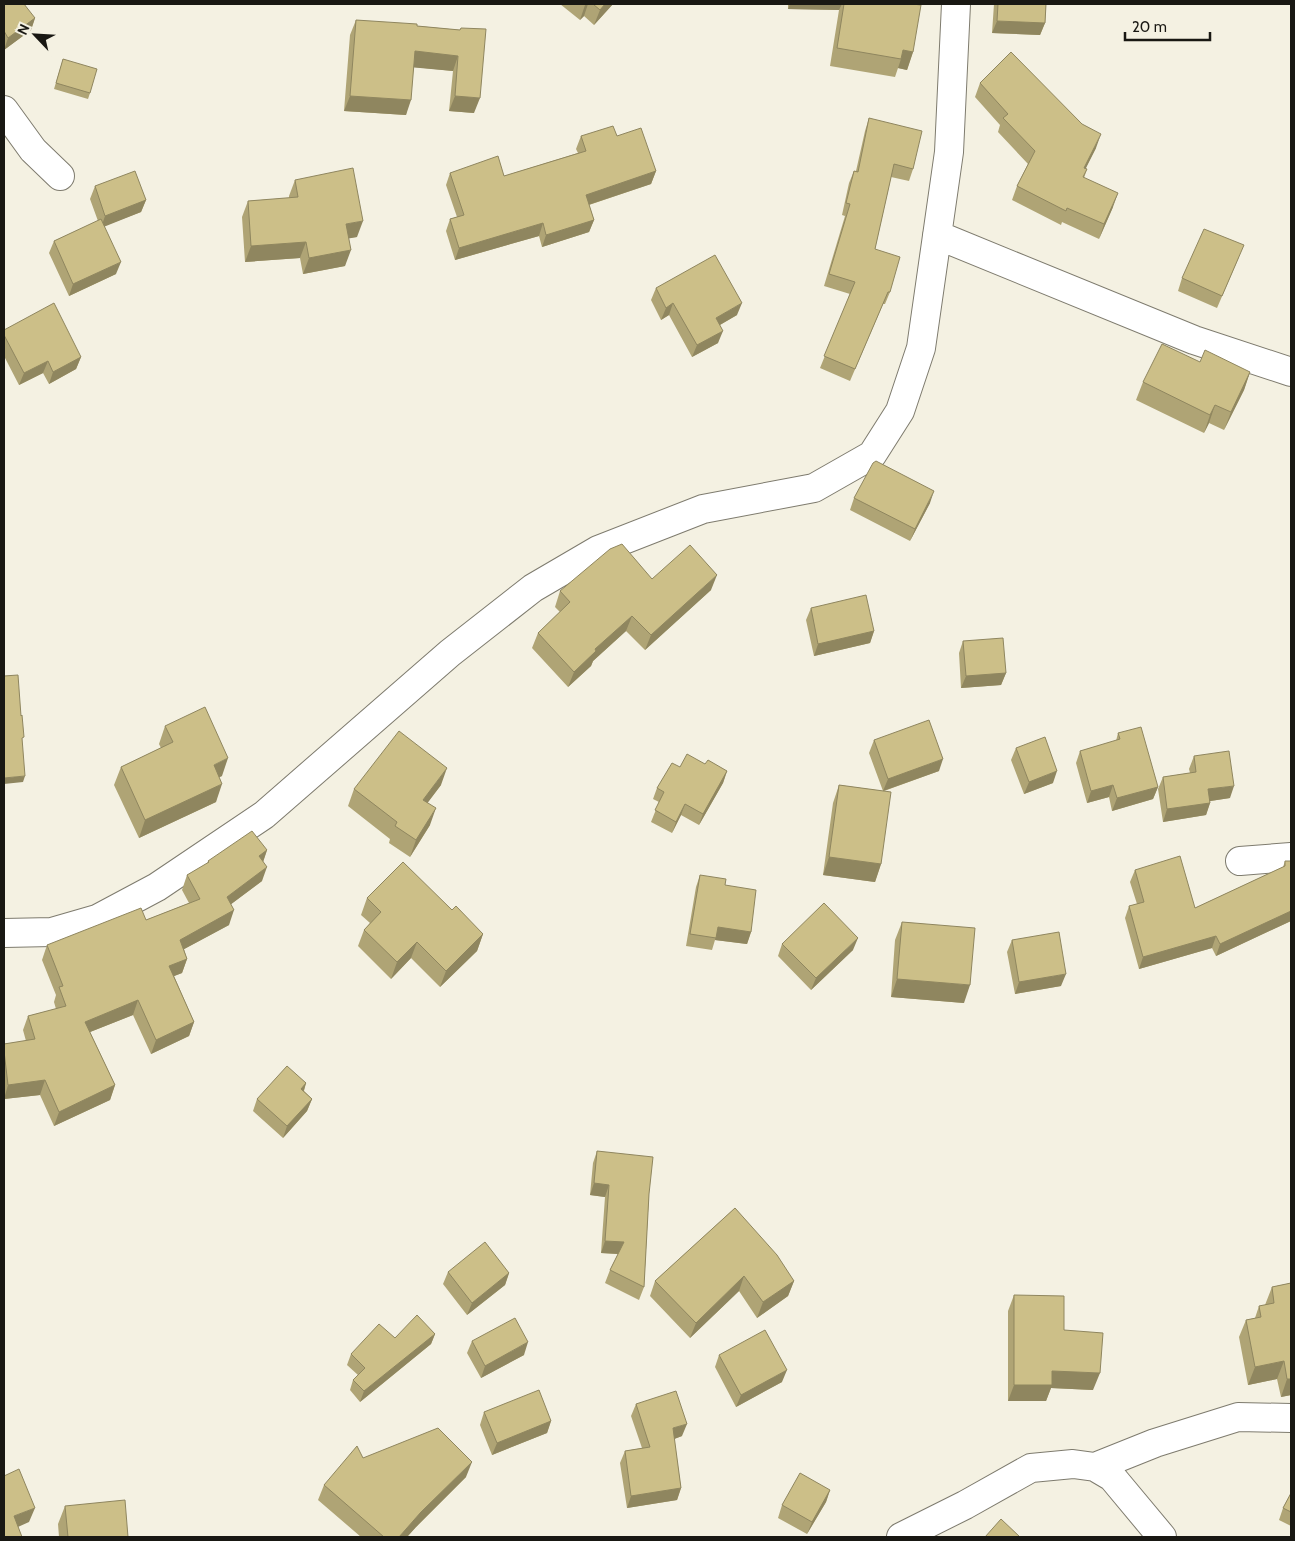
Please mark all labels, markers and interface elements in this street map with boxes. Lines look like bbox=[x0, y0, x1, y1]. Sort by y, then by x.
north arrow bbox=[10, 10, 60, 60]
scale bar bbox=[1125, 10, 1210, 42]
text: 20 m bbox=[1132, 18, 1167, 36]
text: N bbox=[13, 21, 33, 38]

